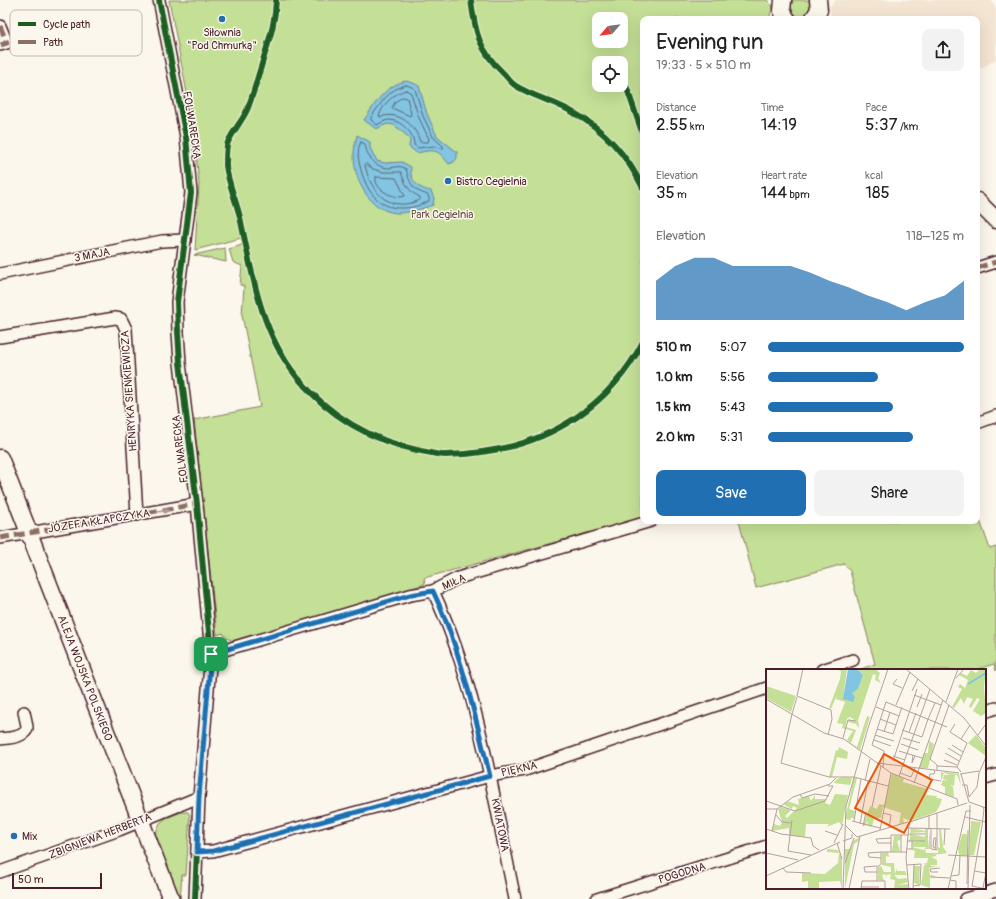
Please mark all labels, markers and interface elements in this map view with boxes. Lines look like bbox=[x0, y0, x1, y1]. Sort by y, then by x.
legend bbox=[10, 10, 142, 56]
north arrow bbox=[592, 12, 628, 48]
map controls bbox=[592, 12, 628, 92]
marker: Siłownia "Pod Chmurką" bbox=[217, 14, 227, 24]
text: Cycle path bbox=[43, 18, 90, 31]
place label: Siłownia "Pod Chmurką" bbox=[187, 26, 257, 52]
text: Evening run bbox=[656, 28, 764, 56]
button: share bbox=[922, 29, 964, 71]
text: Path bbox=[43, 36, 63, 49]
button: locate bbox=[592, 56, 628, 92]
text: 19:33 · 5 × 510 m bbox=[656, 57, 751, 73]
street label: FOLWARECKA bbox=[180, 90, 204, 160]
text: Distance bbox=[656, 101, 696, 114]
text: Time bbox=[761, 101, 784, 114]
text: Pace bbox=[865, 101, 887, 114]
text: 2.55 bbox=[656, 114, 688, 135]
text: 14:19 bbox=[761, 114, 797, 135]
text: 5:37 bbox=[865, 114, 898, 135]
text: km bbox=[688, 120, 704, 133]
text: /km bbox=[898, 120, 918, 133]
text: Elevation bbox=[656, 169, 698, 182]
text: Heart rate bbox=[761, 169, 807, 182]
text: kcal bbox=[865, 169, 883, 182]
place label: Bistro Cegielnia bbox=[456, 175, 527, 188]
marker: Bistro Cegielnia bbox=[443, 176, 453, 186]
text: 35 bbox=[656, 182, 675, 203]
text: 144 bbox=[761, 182, 787, 203]
text: 185 bbox=[865, 182, 890, 203]
text: m bbox=[675, 188, 687, 201]
text: bpm bbox=[787, 188, 810, 201]
park label: Park Cegielnia bbox=[411, 208, 473, 221]
text: Elevation bbox=[656, 228, 706, 244]
text: 118–125 m bbox=[906, 228, 964, 244]
street label: 3 MAJA bbox=[73, 245, 111, 265]
street label: HENRYKA SIENKIEWICZA bbox=[118, 330, 140, 452]
text: 510 m bbox=[656, 339, 691, 355]
text: 5:07 bbox=[720, 339, 746, 355]
text: 1.0 km bbox=[656, 369, 693, 385]
text: 5:56 bbox=[720, 369, 745, 385]
text: 1.5 km bbox=[656, 399, 691, 415]
text: 5:43 bbox=[720, 399, 745, 415]
street label: FOLWARECKA bbox=[169, 414, 191, 484]
text: 2.0 km bbox=[656, 429, 695, 445]
text: 5:31 bbox=[720, 429, 743, 445]
button: Save bbox=[656, 470, 806, 516]
button: Share bbox=[814, 470, 964, 516]
street label: JÓZEFA KŁAPCZYKA bbox=[47, 506, 151, 535]
one-way arrow bbox=[157, 508, 169, 514]
street label: MIŁA bbox=[440, 571, 468, 593]
street label: ALEJA WOJSKA POLSKIEGO bbox=[55, 613, 115, 743]
pin bbox=[194, 637, 228, 671]
icon: arrive bbox=[200, 643, 222, 665]
inset map bbox=[766, 669, 986, 889]
street label: PIĘKNA bbox=[500, 759, 538, 779]
street label: KWIATOWA bbox=[488, 797, 512, 853]
street label: ZBIGNIEWA HERBERTA bbox=[47, 810, 153, 862]
place label: Mix bbox=[22, 830, 37, 843]
marker: Mix bbox=[9, 831, 19, 841]
street label: POGODNA bbox=[657, 860, 707, 886]
scale bar bbox=[12, 871, 102, 890]
text: 50 m bbox=[18, 873, 44, 886]

